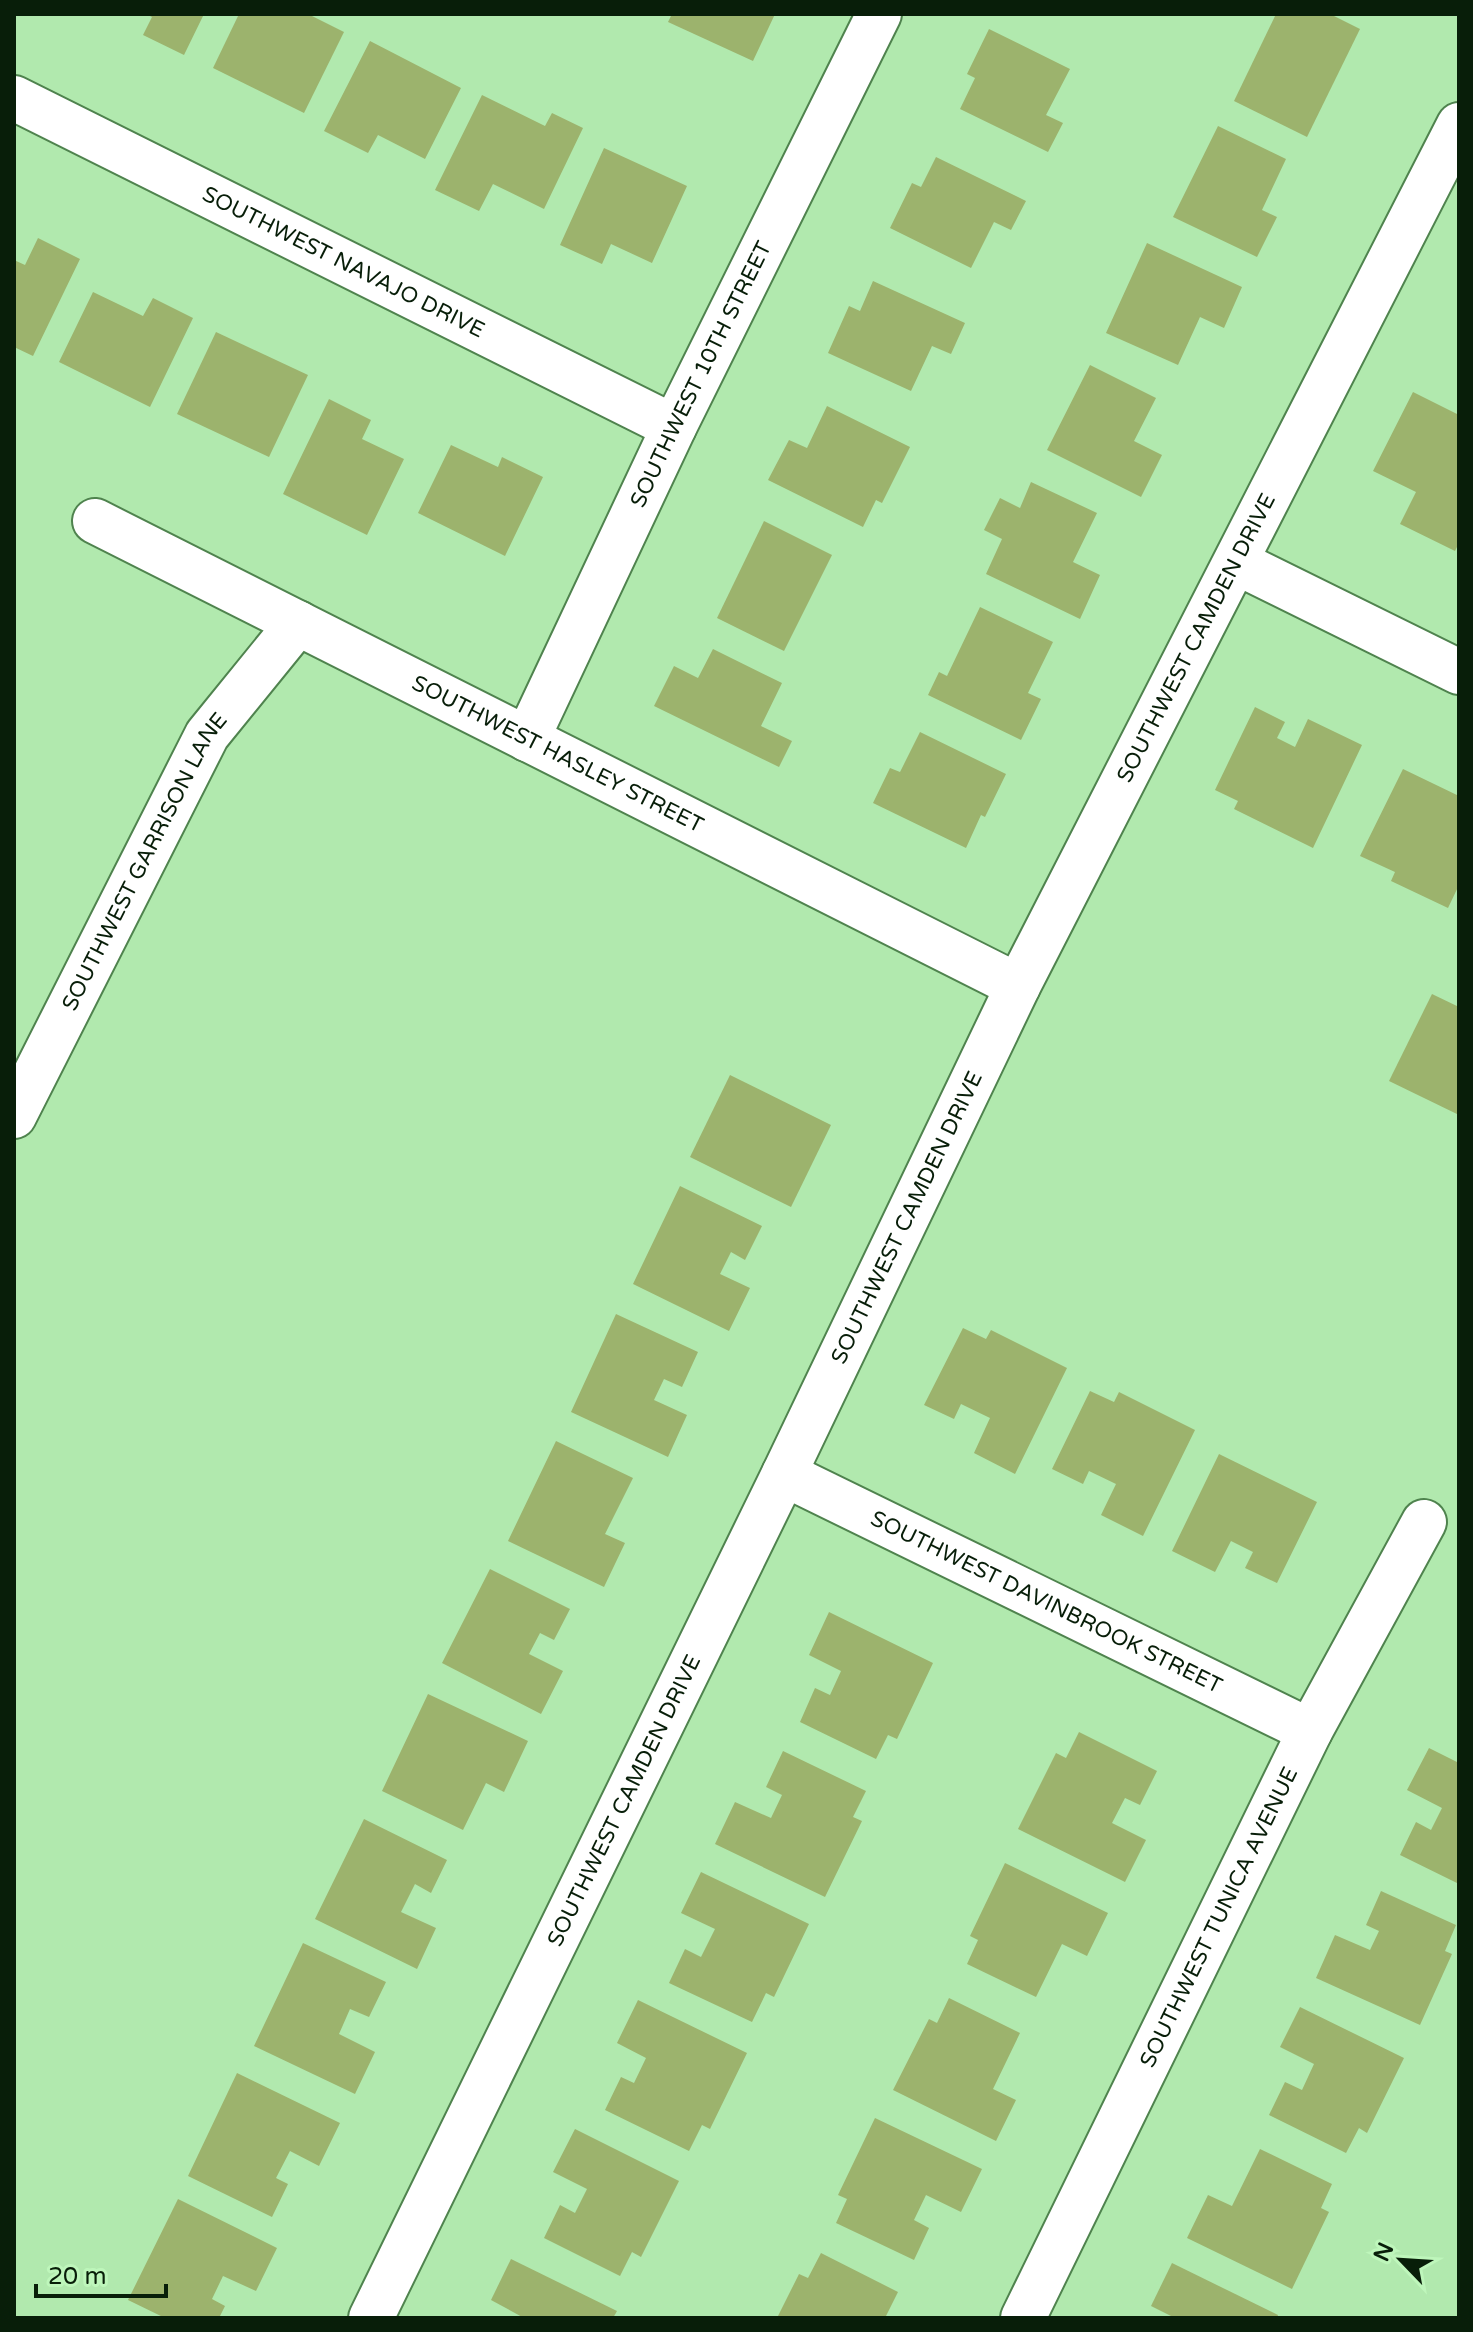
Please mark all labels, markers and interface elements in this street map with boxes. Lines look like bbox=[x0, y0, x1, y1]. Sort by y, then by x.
street label: SOUTHWEST NAVAJO DRIVE bbox=[198, 181, 489, 343]
street label: SOUTHWEST 10TH STREET bbox=[625, 236, 777, 512]
street label: SOUTHWEST CAMDEN DRIVE bbox=[1112, 489, 1281, 787]
street label: SOUTHWEST HASLEY STREET bbox=[408, 670, 708, 839]
street label: SOUTHWEST GARRISON LANE bbox=[57, 707, 233, 1015]
street label: SOUTHWEST CAMDEN DRIVE bbox=[826, 1067, 988, 1368]
street label: SOUTHWEST DAVINBROOK STREET bbox=[866, 1505, 1227, 1699]
street label: SOUTHWEST CAMDEN DRIVE bbox=[542, 1651, 706, 1951]
street label: SOUTHWEST TUNICA AVENUE bbox=[1135, 1763, 1303, 2072]
north arrow bbox=[1361, 2220, 1441, 2300]
text: N bbox=[1368, 2238, 1399, 2265]
scale bar bbox=[36, 2248, 166, 2298]
text: 20 m bbox=[48, 2262, 106, 2291]

